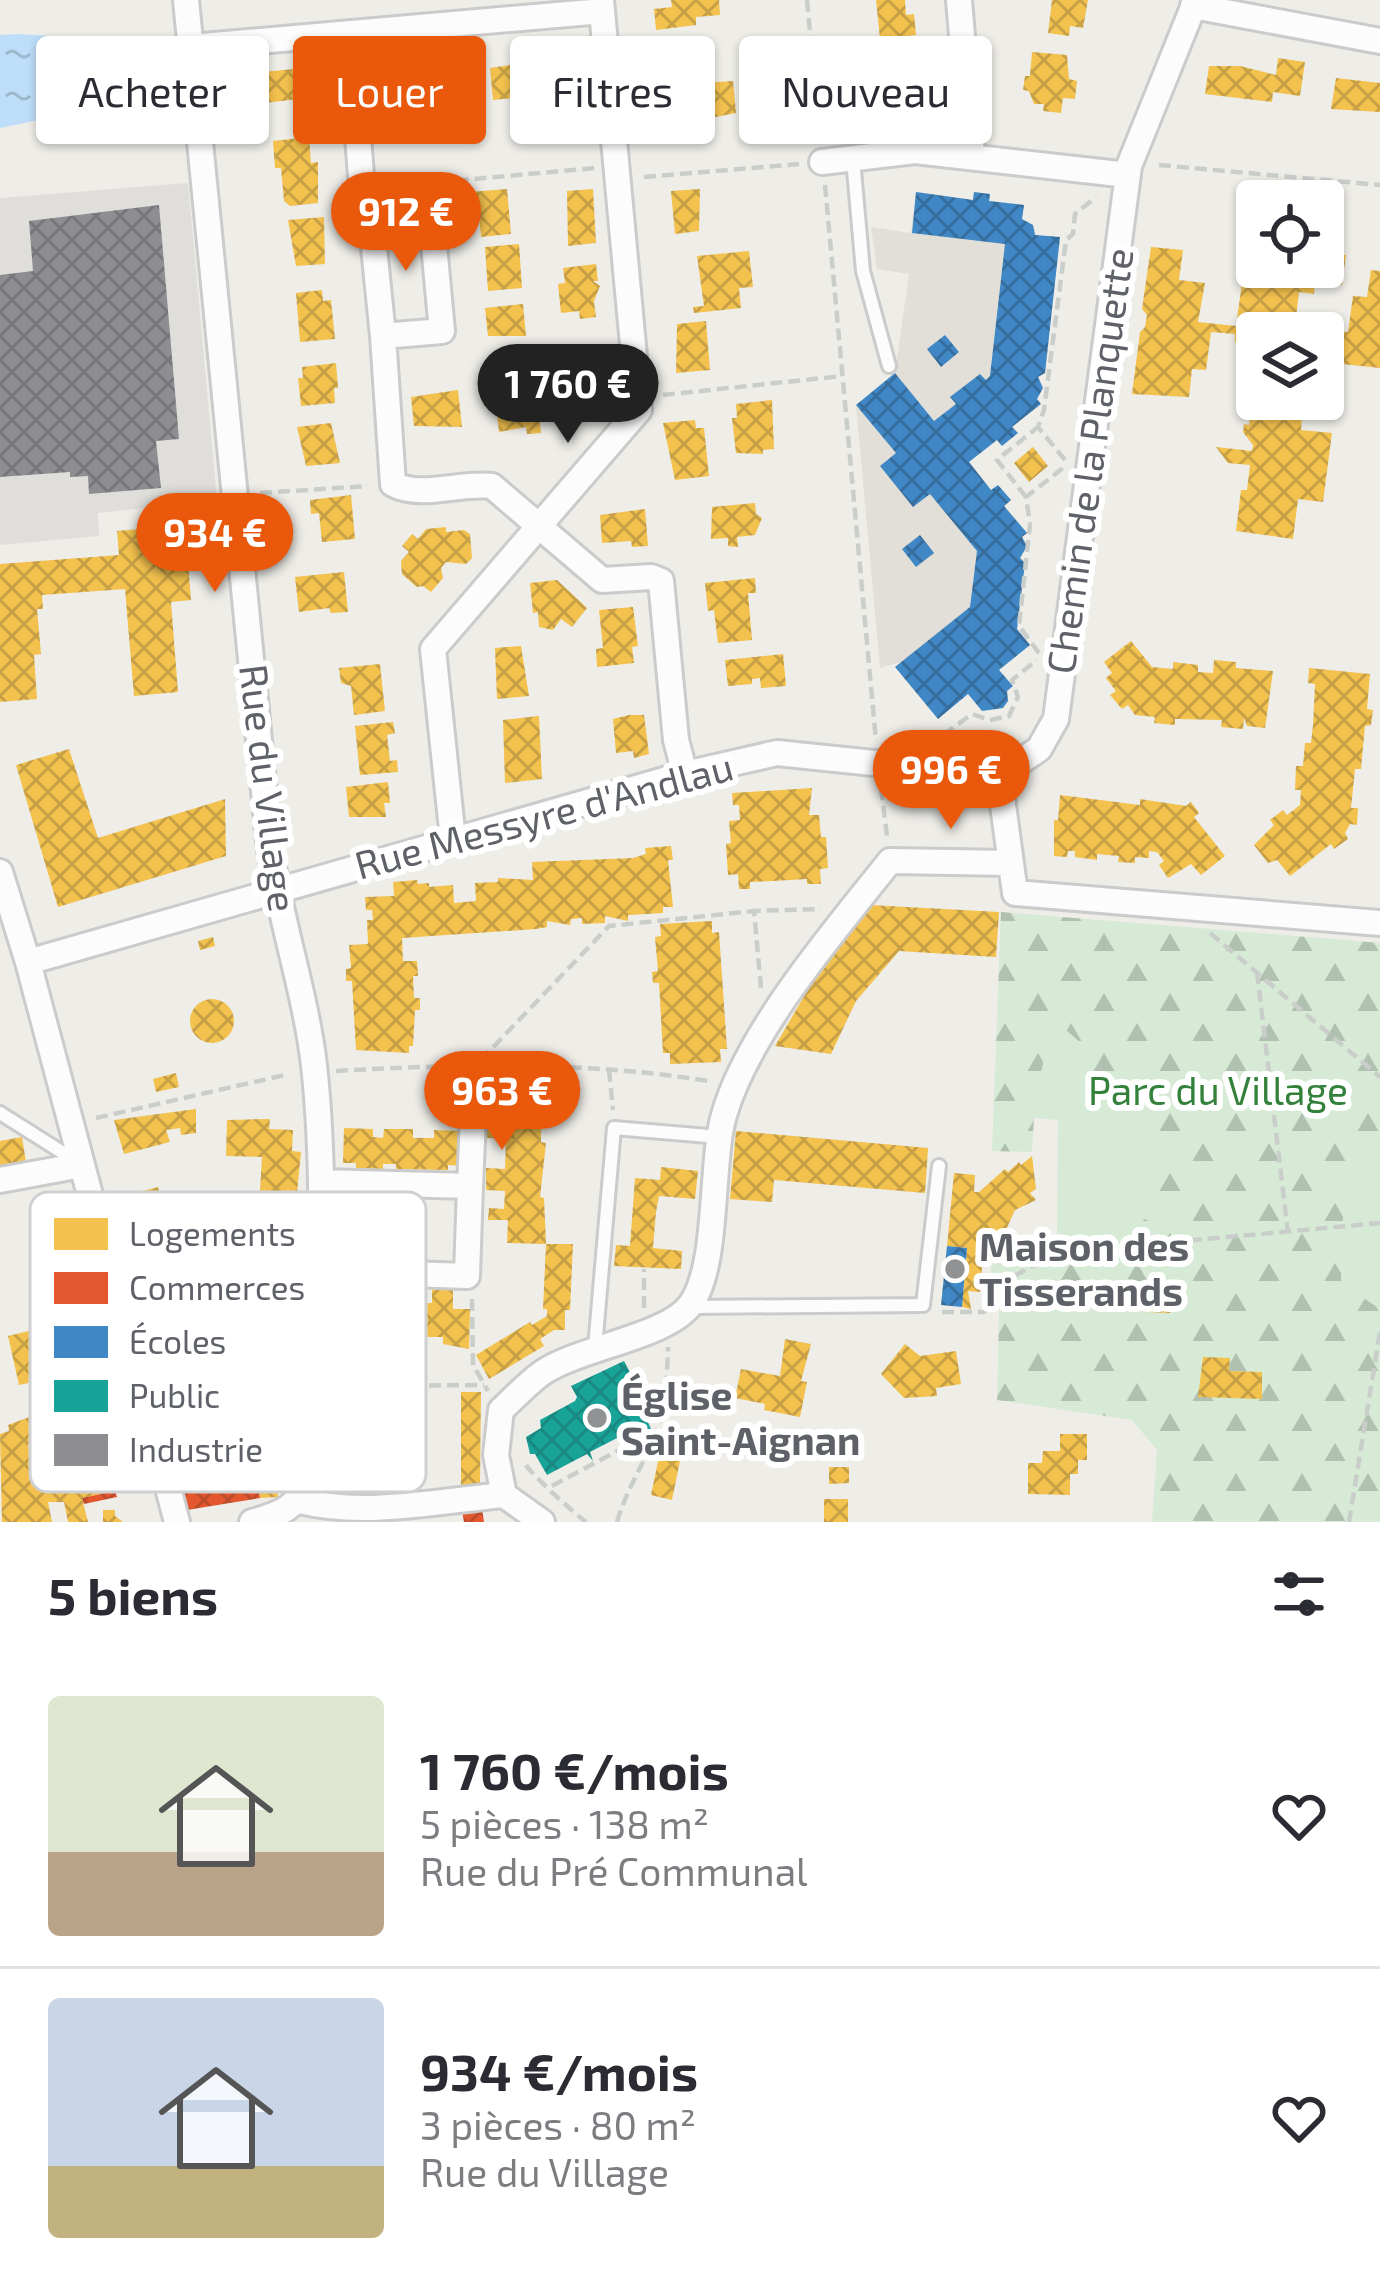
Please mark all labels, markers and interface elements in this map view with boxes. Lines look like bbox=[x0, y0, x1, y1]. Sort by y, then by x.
chip: Acheter bbox=[36, 36, 269, 144]
chip: Louer bbox=[293, 36, 486, 144]
chip: Filtres bbox=[510, 36, 715, 144]
chip: Nouveau bbox=[739, 36, 992, 144]
pin: 912 € bbox=[322, 172, 490, 274]
map controls bbox=[1236, 180, 1344, 420]
button: locate bbox=[1236, 180, 1344, 288]
text: 912 € bbox=[358, 187, 454, 234]
street label: Chemin de la Planquette bbox=[1035, 245, 1142, 677]
button: layers bbox=[1236, 312, 1344, 420]
pin: 1 760 € bbox=[457, 344, 679, 446]
text: 1 760 € bbox=[505, 359, 631, 406]
pin: 934 € bbox=[131, 493, 299, 595]
text: 934 € bbox=[163, 508, 267, 555]
street label: Rue du Village bbox=[231, 661, 308, 914]
pin: 996 € bbox=[867, 730, 1035, 832]
street label: Rue Messyre d'Andlau bbox=[349, 741, 738, 888]
text: 996 € bbox=[900, 745, 1002, 792]
pin: 963 € bbox=[418, 1051, 586, 1153]
text: 963 € bbox=[451, 1066, 553, 1113]
park label: Parc du Village bbox=[1088, 1066, 1348, 1113]
legend bbox=[30, 1192, 426, 1492]
text: Logements bbox=[129, 1213, 296, 1253]
place label: Maison des Tisserands bbox=[979, 1222, 1189, 1314]
marker: Maison des Tisserands bbox=[942, 1256, 968, 1282]
text: Commerces bbox=[129, 1267, 305, 1307]
text: Écoles bbox=[129, 1321, 226, 1361]
place label: Église Saint-Aignan bbox=[621, 1371, 860, 1463]
text: Public bbox=[129, 1375, 220, 1415]
marker: Église Saint-Aignan bbox=[584, 1405, 610, 1431]
text: Industrie bbox=[129, 1429, 263, 1469]
icon: filters bbox=[1266, 1561, 1332, 1627]
text: 5 biens bbox=[48, 1564, 218, 1625]
text: 1 760 €/mois bbox=[420, 1739, 729, 1800]
icon: home bbox=[144, 1744, 288, 1888]
icon: heart bbox=[1266, 1783, 1332, 1849]
text: 5 pièces · 138 m² bbox=[420, 1800, 709, 1847]
text: Rue du Pré Communal bbox=[420, 1847, 808, 1894]
text: 934 €/mois bbox=[420, 2040, 698, 2101]
icon: home bbox=[144, 2046, 288, 2190]
icon: heart bbox=[1266, 2085, 1332, 2151]
text: 3 pièces · 80 m² bbox=[420, 2101, 696, 2148]
text: Rue du Village bbox=[420, 2148, 669, 2195]

